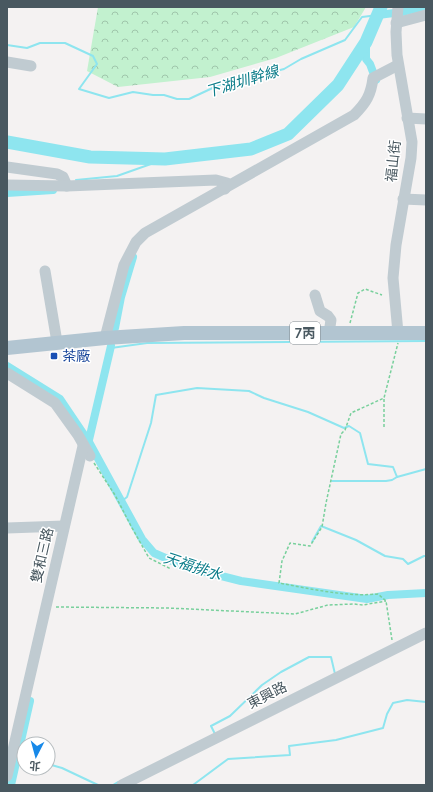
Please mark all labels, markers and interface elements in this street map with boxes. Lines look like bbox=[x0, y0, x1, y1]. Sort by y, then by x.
water label: 下湖圳幹線 bbox=[203, 60, 283, 101]
street label: 福山街 bbox=[382, 139, 404, 183]
road number: 7丙 bbox=[290, 322, 320, 344]
place label: 茶廠 bbox=[62, 347, 90, 365]
marker: 茶廠 bbox=[49, 351, 59, 361]
street label: 雙和三路 bbox=[27, 526, 57, 584]
water label: 天福排水 bbox=[162, 548, 225, 585]
street label: 東興路 bbox=[244, 677, 290, 713]
north arrow bbox=[16, 736, 56, 776]
text: 北 bbox=[29, 758, 41, 773]

